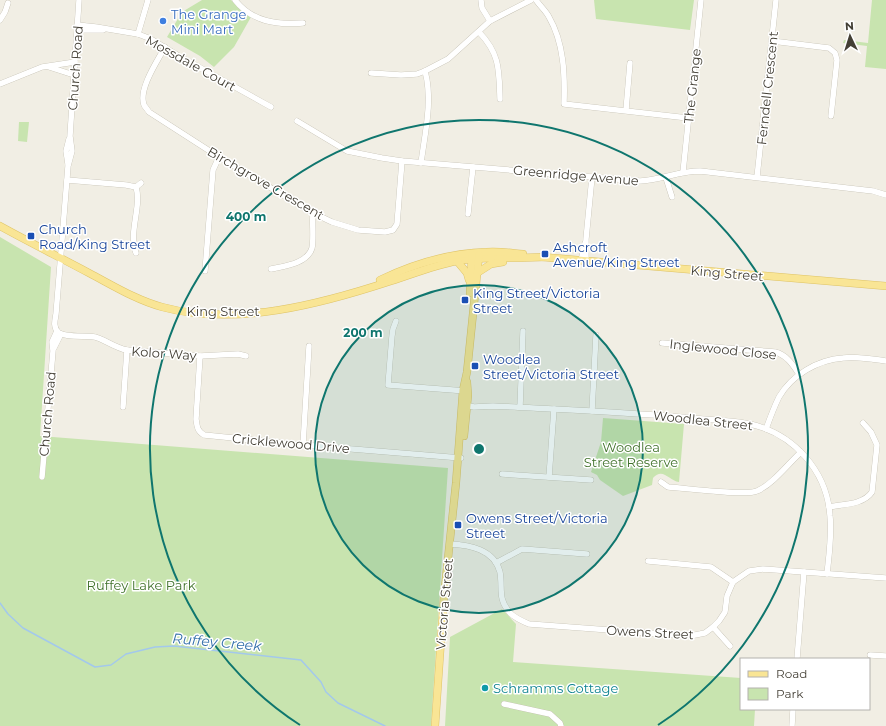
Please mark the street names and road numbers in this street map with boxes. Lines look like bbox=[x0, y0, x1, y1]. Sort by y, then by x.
street label: Church Road bbox=[64, 25, 86, 111]
street label: Ferndell Crescent bbox=[753, 30, 781, 146]
street label: Mossdale Court bbox=[143, 32, 239, 94]
street label: The Grange bbox=[680, 48, 704, 124]
street label: Birchgrove Crescent bbox=[205, 143, 327, 223]
street label: Greenridge Avenue bbox=[512, 162, 640, 188]
street label: King Street bbox=[690, 262, 764, 284]
street label: King Street bbox=[186, 303, 260, 319]
street label: Inglewood Close bbox=[669, 335, 778, 363]
street label: Kolor Way bbox=[131, 343, 198, 363]
street label: Church Road bbox=[35, 371, 59, 457]
street label: Woodlea Street bbox=[652, 407, 754, 433]
street label: Cricklewood Drive bbox=[232, 430, 351, 456]
street label: Victoria Street bbox=[432, 558, 456, 650]
street label: Owens Street bbox=[606, 622, 694, 642]

